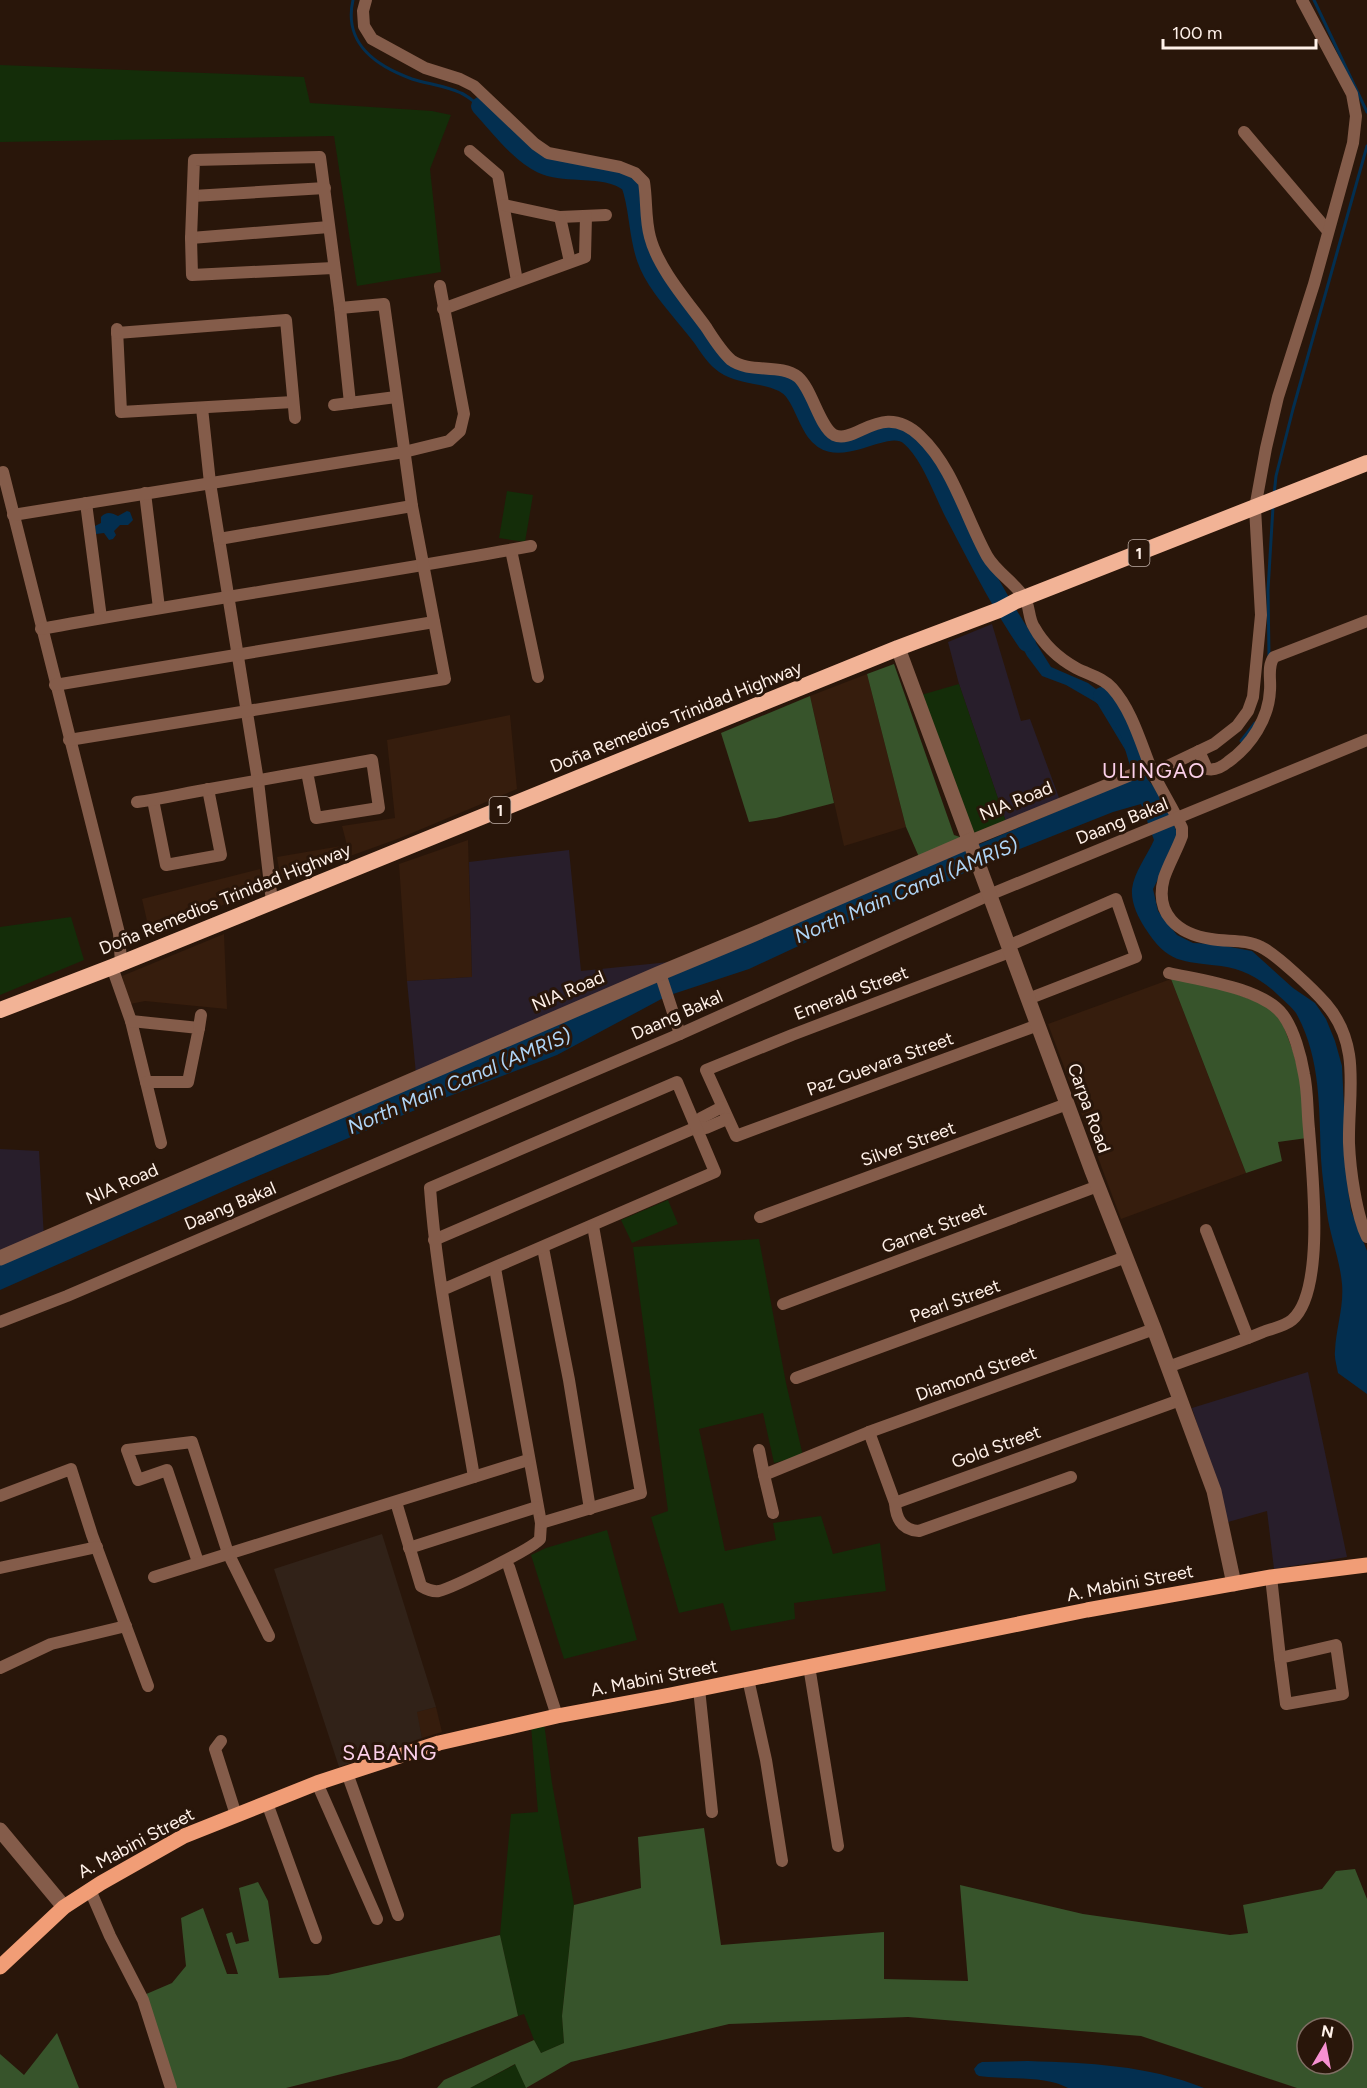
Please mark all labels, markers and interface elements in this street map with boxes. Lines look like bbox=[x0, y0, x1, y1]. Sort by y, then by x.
scale bar bbox=[1163, 12, 1316, 50]
text: 100 m bbox=[1172, 22, 1222, 44]
road number: 1 bbox=[1128, 540, 1150, 566]
street label: Doña Remedios Trinidad Highway bbox=[547, 656, 806, 778]
district label: ULINGAO bbox=[1102, 758, 1206, 783]
street label: NIA Road bbox=[976, 776, 1056, 826]
street label: Daang Bakal bbox=[1073, 793, 1171, 849]
road number: 1 bbox=[490, 797, 510, 823]
water label: North Main Canal (AMRIS) bbox=[791, 832, 1021, 948]
street label: Doña Remedios Trinidad Highway bbox=[96, 838, 355, 960]
street label: Emerald Street bbox=[791, 961, 911, 1025]
street label: NIA Road bbox=[528, 966, 608, 1016]
street label: Daang Bakal bbox=[628, 985, 726, 1045]
water label: North Main Canal (AMRIS) bbox=[344, 1023, 574, 1139]
street label: Paz Guevara Street bbox=[804, 1027, 957, 1101]
street label: Carpa Road bbox=[1063, 1060, 1115, 1156]
street label: Silver Street bbox=[858, 1117, 958, 1171]
street label: NIA Road bbox=[82, 1158, 162, 1210]
street label: Daang Bakal bbox=[181, 1177, 279, 1235]
street label: Garnet Street bbox=[878, 1198, 990, 1258]
street label: Pearl Street bbox=[907, 1274, 1003, 1327]
street label: Diamond Street bbox=[913, 1342, 1040, 1406]
street label: Gold Street bbox=[948, 1421, 1044, 1473]
street label: A. Mabini Street bbox=[1065, 1560, 1195, 1606]
street label: A. Mabini Street bbox=[589, 1655, 719, 1701]
district label: SABANG bbox=[342, 1740, 438, 1765]
street label: A. Mabini Street bbox=[74, 1803, 198, 1883]
north arrow bbox=[1295, 2016, 1355, 2076]
text: N bbox=[1320, 2021, 1335, 2042]

